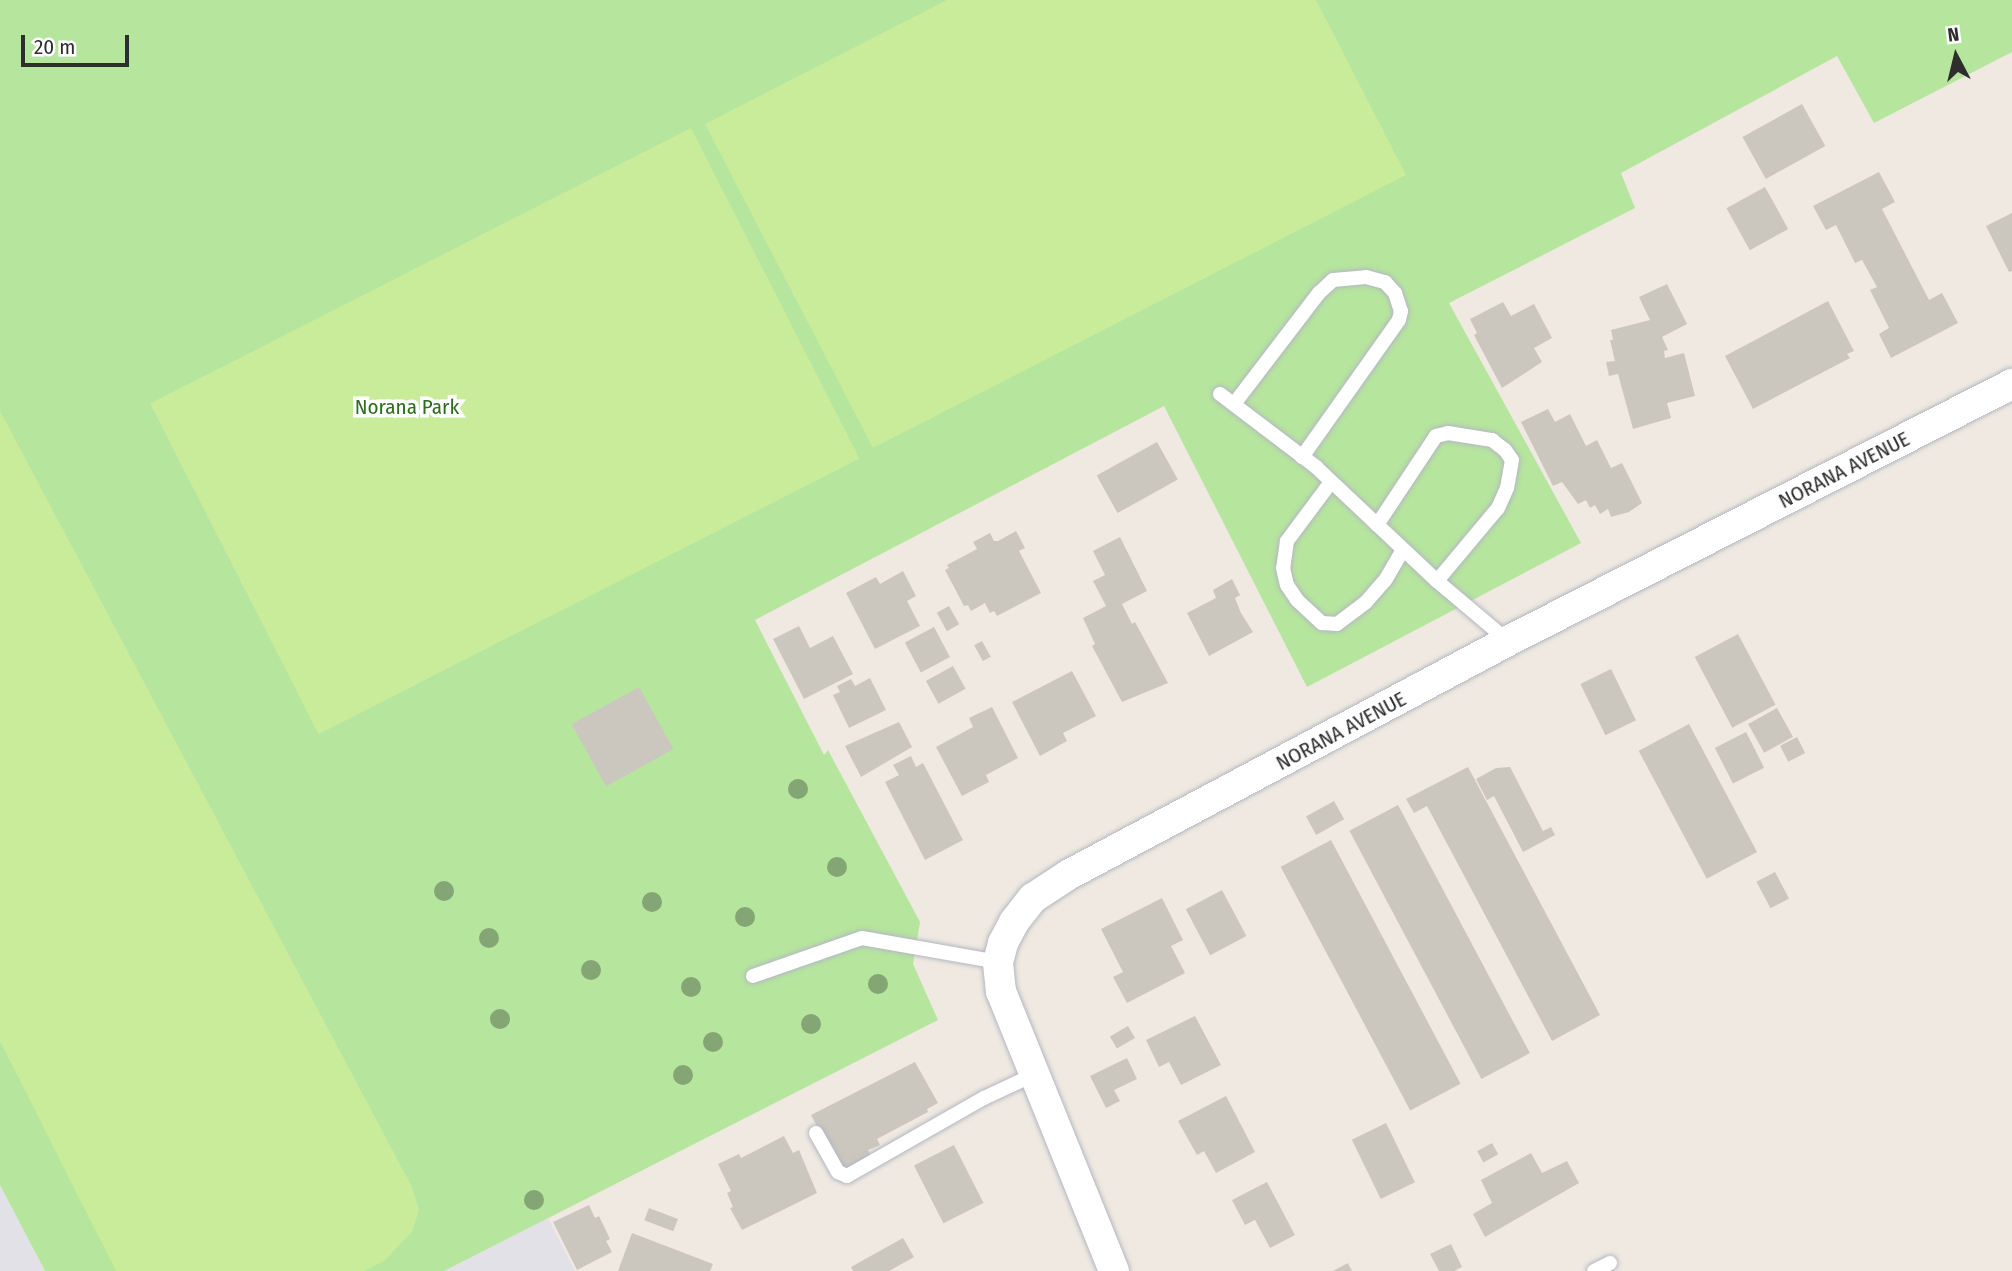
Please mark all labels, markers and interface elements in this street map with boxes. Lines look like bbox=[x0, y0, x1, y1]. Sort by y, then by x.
scale bar bbox=[24, 21, 133, 65]
north arrow bbox=[1921, 21, 1991, 91]
text: N bbox=[1946, 23, 1960, 47]
text: 20 m bbox=[34, 34, 75, 60]
park label: Norana Park bbox=[355, 394, 459, 420]
street label: NORANA AVENUE bbox=[1774, 426, 1914, 514]
street label: NORANA AVENUE bbox=[1272, 686, 1410, 776]

